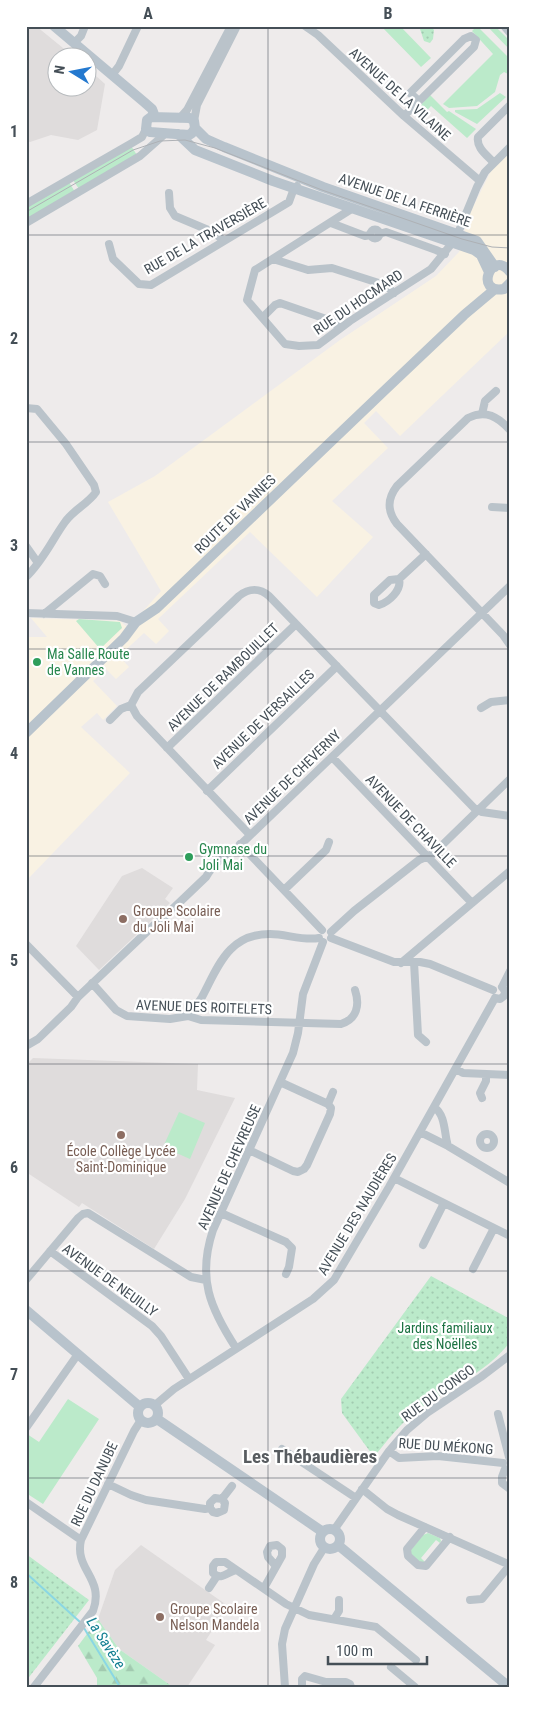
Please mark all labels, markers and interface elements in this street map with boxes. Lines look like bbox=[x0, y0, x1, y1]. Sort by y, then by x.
text: A bbox=[143, 4, 153, 23]
text: B bbox=[384, 4, 393, 23]
street label: AVENUE DE LA VILAINE bbox=[346, 44, 454, 144]
north arrow bbox=[48, 48, 98, 98]
text: N bbox=[51, 64, 68, 75]
text: 1 bbox=[10, 122, 18, 141]
street label: AVENUE DE LA FERRIÈRE bbox=[337, 169, 474, 230]
street label: RUE DE LA TRAVERSIÈRE bbox=[141, 194, 269, 277]
street label: RUE DU HOCMARD bbox=[311, 266, 405, 338]
text: 2 bbox=[10, 329, 18, 348]
street label: ROUTE DE VANNES bbox=[191, 471, 279, 557]
text: 3 bbox=[10, 536, 18, 555]
street label: AVENUE DE RAMBOUILLET bbox=[164, 620, 282, 734]
place label: Ma Salle Route de Vannes bbox=[47, 646, 130, 678]
marker: Ma Salle Route de Vannes bbox=[31, 656, 43, 668]
street label: AVENUE DE VERSAILLES bbox=[209, 666, 317, 772]
street label: AVENUE DE CHEVERNY bbox=[240, 726, 344, 827]
text: 4 bbox=[10, 744, 18, 763]
street label: AVENUE DE CHAVILLE bbox=[363, 771, 460, 871]
place label: Gymnase du Joli Mai bbox=[199, 841, 267, 873]
marker: Gymnase du Joli Mai bbox=[183, 851, 195, 863]
place label: Groupe Scolaire du Joli Mai bbox=[133, 903, 221, 935]
marker: Groupe Scolaire du Joli Mai bbox=[117, 913, 129, 925]
text: 5 bbox=[10, 951, 18, 970]
street label: AVENUE DES ROITELETS bbox=[136, 997, 272, 1017]
street label: AVENUE DE CHEVREUSE bbox=[194, 1102, 264, 1232]
marker: École Collège Lycée Saint-Dominique bbox=[115, 1129, 127, 1141]
place label: École Collège Lycée Saint-Dominique bbox=[66, 1142, 176, 1175]
street label: AVENUE DES NAUDIÈRES bbox=[313, 1150, 400, 1278]
text: 6 bbox=[10, 1158, 18, 1177]
street label: AVENUE DE NEUILLY bbox=[60, 1240, 161, 1320]
park label: Jardins familiaux des Noëlles bbox=[397, 1320, 493, 1352]
street label: RUE DU CONGO bbox=[398, 1361, 478, 1425]
text: 7 bbox=[10, 1365, 18, 1384]
street label: RUE DU MÉKONG bbox=[398, 1434, 494, 1457]
street label: RUE DU DANUBE bbox=[67, 1439, 121, 1529]
district label: Les Thébaudières bbox=[243, 1445, 377, 1468]
text: 8 bbox=[10, 1573, 18, 1592]
place label: Groupe Scolaire Nelson Mandela bbox=[170, 1601, 259, 1633]
marker: Groupe Scolaire Nelson Mandela bbox=[154, 1611, 166, 1623]
water label: La Savèze bbox=[83, 1614, 129, 1672]
scale bar bbox=[328, 1633, 427, 1665]
text: 100 m bbox=[336, 1642, 373, 1660]

